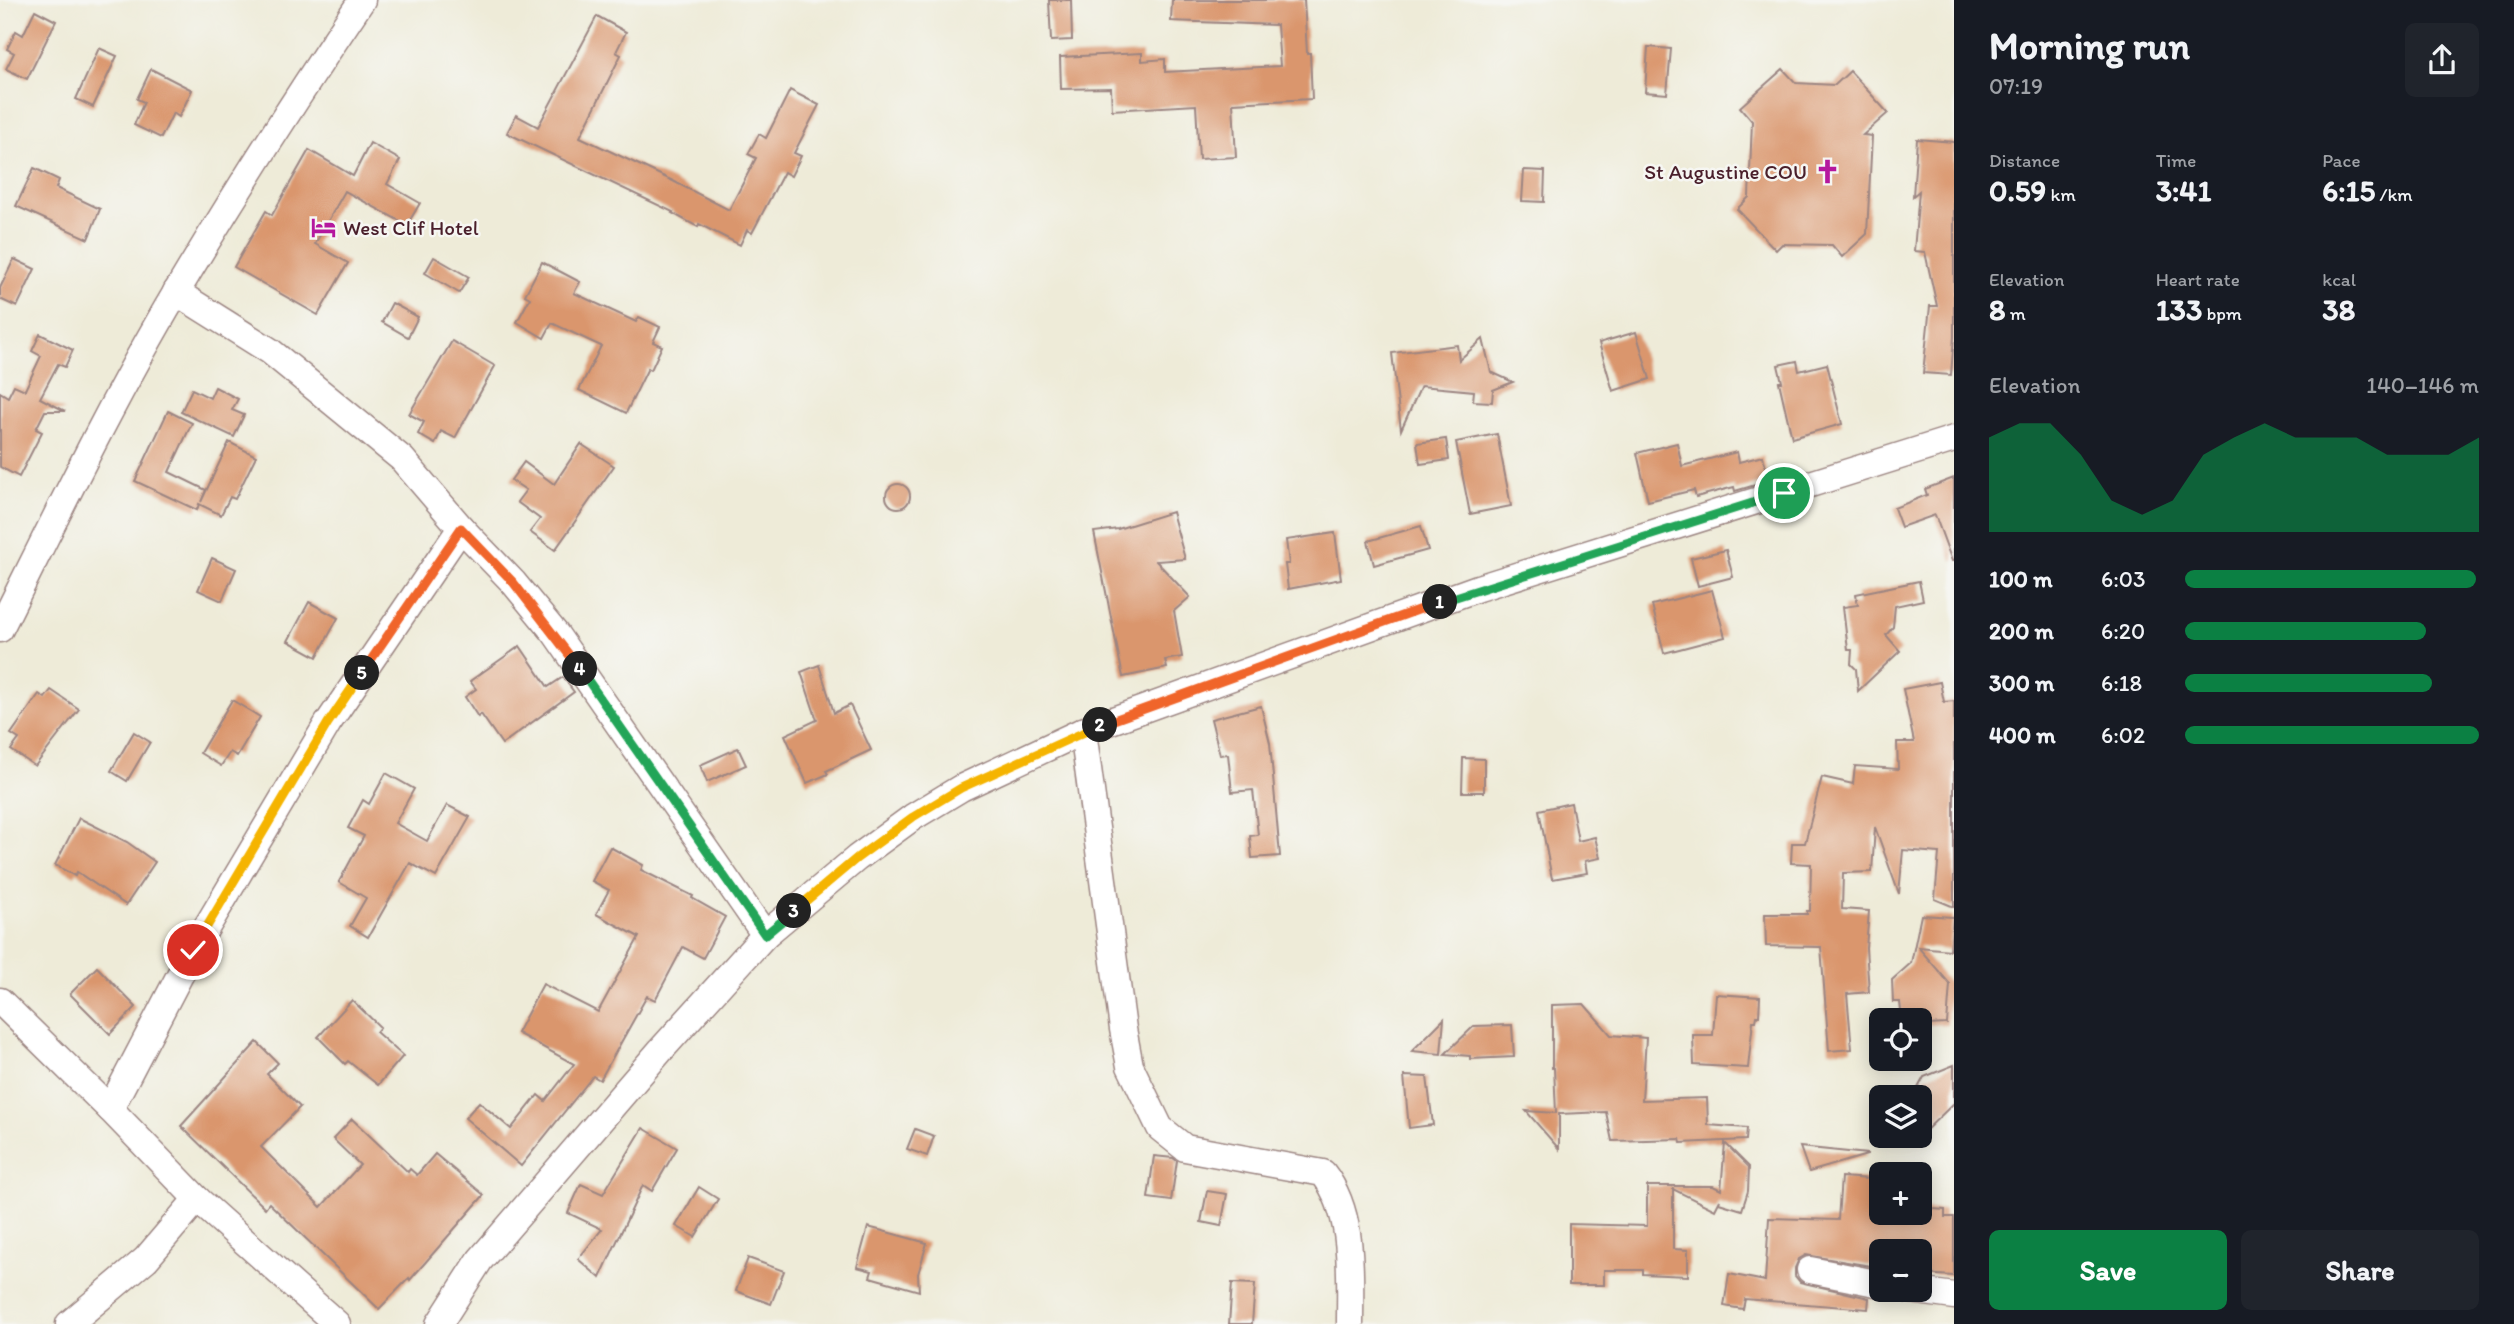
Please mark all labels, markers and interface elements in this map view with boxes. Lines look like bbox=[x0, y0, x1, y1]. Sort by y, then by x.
text: Morning run bbox=[1989, 23, 2190, 69]
button: share bbox=[2405, 23, 2479, 97]
text: 07:19 bbox=[1989, 72, 2043, 100]
text: Distance bbox=[1989, 149, 2060, 172]
text: Time bbox=[2156, 149, 2196, 172]
text: Pace bbox=[2322, 149, 2360, 172]
church icon: St Augustine COU bbox=[1813, 157, 1841, 185]
place label: St Augustine COU bbox=[1644, 159, 1807, 184]
text: 0.59 bbox=[1989, 172, 2046, 209]
text: 3:41 bbox=[2156, 172, 2211, 209]
text: 6:15 bbox=[2322, 172, 2375, 209]
text: km bbox=[2046, 183, 2076, 206]
text: /km bbox=[2375, 183, 2413, 206]
hotel icon: West Clif Hotel bbox=[309, 213, 337, 241]
place label: West Clif Hotel bbox=[343, 215, 479, 240]
text: Elevation bbox=[1989, 268, 2065, 291]
text: Heart rate bbox=[2156, 268, 2240, 291]
text: kcal bbox=[2322, 268, 2356, 291]
text: 8 bbox=[1989, 291, 2005, 328]
text: 133 bbox=[2156, 291, 2202, 328]
text: 38 bbox=[2322, 291, 2355, 328]
text: m bbox=[2005, 302, 2026, 325]
text: bpm bbox=[2202, 302, 2242, 325]
text: Elevation bbox=[1989, 371, 2080, 399]
text: 140–146 m bbox=[2366, 371, 2479, 399]
pin bbox=[1754, 463, 1814, 523]
icon: arrive bbox=[1765, 474, 1803, 512]
text: 100 m bbox=[1989, 565, 2053, 593]
text: 6:03 bbox=[2101, 565, 2146, 593]
pin: 1 bbox=[1422, 584, 1458, 620]
text: 1 bbox=[1435, 590, 1444, 613]
text: 200 m bbox=[1989, 617, 2054, 645]
text: 6:20 bbox=[2101, 617, 2145, 645]
pin: 4 bbox=[562, 652, 598, 686]
pin: 5 bbox=[344, 656, 380, 690]
text: 4 bbox=[574, 657, 585, 680]
text: 5 bbox=[357, 661, 366, 684]
text: 300 m bbox=[1989, 669, 2054, 697]
text: 6:18 bbox=[2101, 669, 2142, 697]
pin: 2 bbox=[1082, 708, 1118, 742]
text: 2 bbox=[1095, 713, 1105, 736]
text: 400 m bbox=[1989, 721, 2056, 749]
text: 6:02 bbox=[2101, 721, 2145, 749]
pin: 3 bbox=[776, 894, 812, 928]
text: 3 bbox=[788, 899, 799, 922]
pin bbox=[163, 920, 223, 980]
icon: check bbox=[174, 931, 212, 969]
map controls bbox=[1869, 1008, 1932, 1302]
button: locate bbox=[1869, 1008, 1932, 1071]
button: layers bbox=[1869, 1085, 1932, 1148]
button: + bbox=[1869, 1162, 1932, 1225]
button: Save bbox=[1989, 1230, 2227, 1310]
button: Share bbox=[2241, 1230, 2479, 1310]
button: − bbox=[1869, 1239, 1932, 1302]

